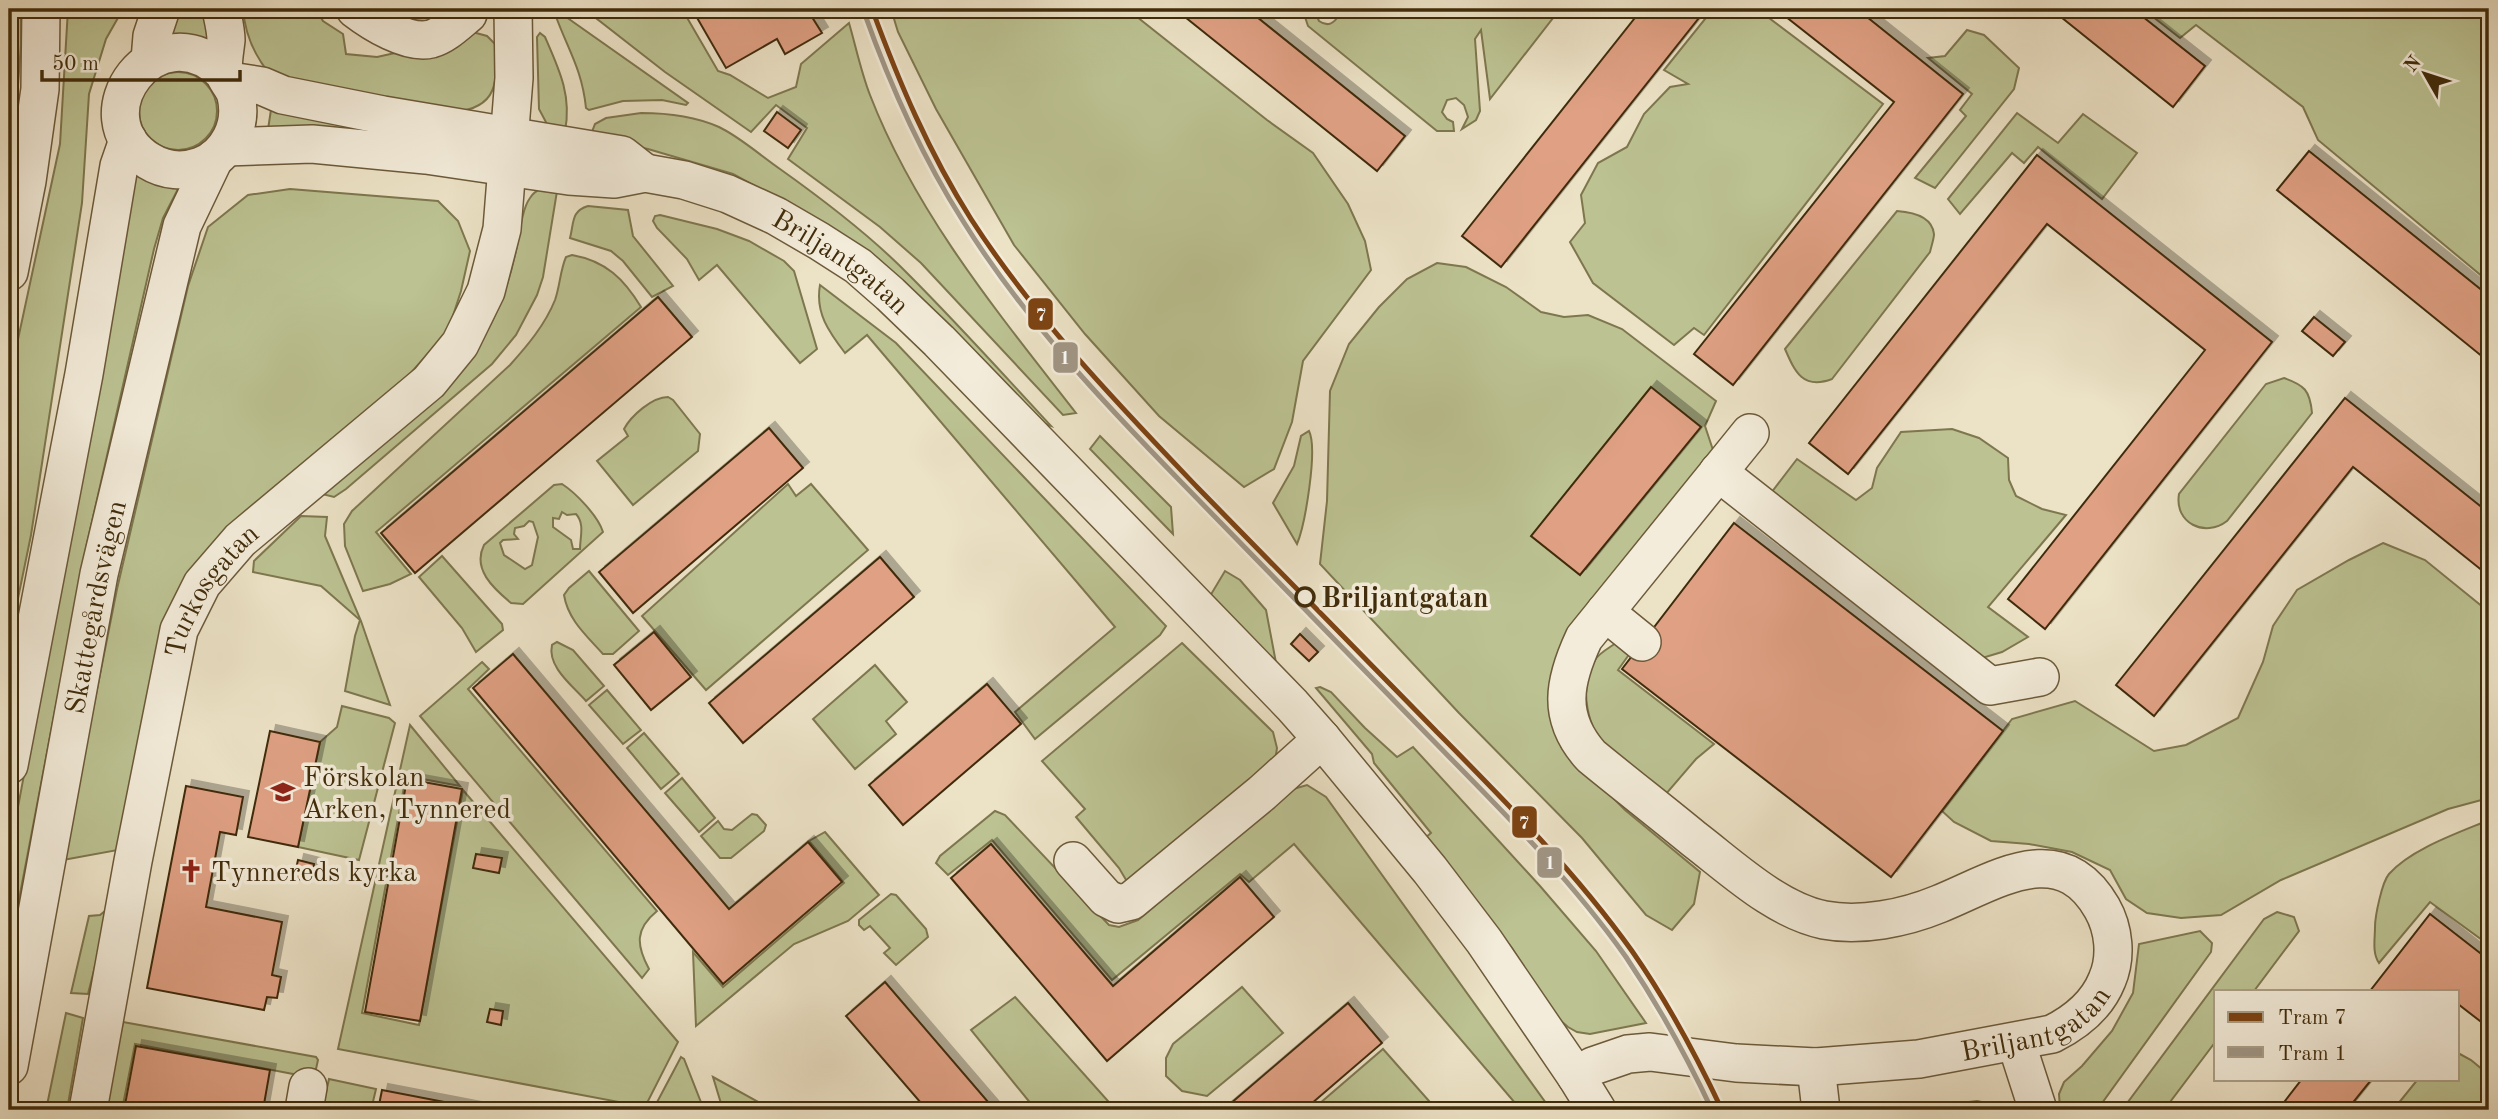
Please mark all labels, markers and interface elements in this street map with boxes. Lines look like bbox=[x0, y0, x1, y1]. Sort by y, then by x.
scale bar bbox=[42, 38, 240, 82]
north arrow bbox=[2390, 38, 2460, 108]
text: N bbox=[2402, 53, 2426, 76]
text: 50 m bbox=[52, 54, 99, 75]
street label: Briljantgatan bbox=[766, 206, 913, 321]
line badge: 7 bbox=[1027, 297, 1054, 331]
text: 7 bbox=[1035, 307, 1047, 326]
line badge: 1 bbox=[1052, 341, 1079, 374]
text: 1 bbox=[1059, 350, 1071, 369]
street label: Skattegårdsvägen bbox=[63, 498, 133, 717]
street label: Turkosgatan bbox=[163, 520, 265, 660]
place label: Briljantgatan bbox=[1321, 586, 1489, 614]
marker: Briljantgatan bbox=[1295, 587, 1315, 607]
place label: Förskolan Arken, Tynnered bbox=[303, 765, 511, 825]
school or university icon: Förskolan Arken, Tynnered bbox=[269, 778, 297, 806]
line badge: 7 bbox=[1511, 805, 1538, 839]
text: 7 bbox=[1518, 815, 1530, 834]
line badge: 1 bbox=[1536, 846, 1563, 879]
text: 1 bbox=[1544, 855, 1556, 874]
church icon: Tynnereds kyrka bbox=[177, 857, 205, 885]
place label: Tynnereds kyrka bbox=[211, 860, 417, 888]
street label: Briljantgatan bbox=[1959, 983, 2117, 1068]
legend bbox=[2214, 990, 2460, 1080]
text: Tram 7 bbox=[2278, 1008, 2347, 1029]
text: Tram 1 bbox=[2278, 1044, 2347, 1065]

